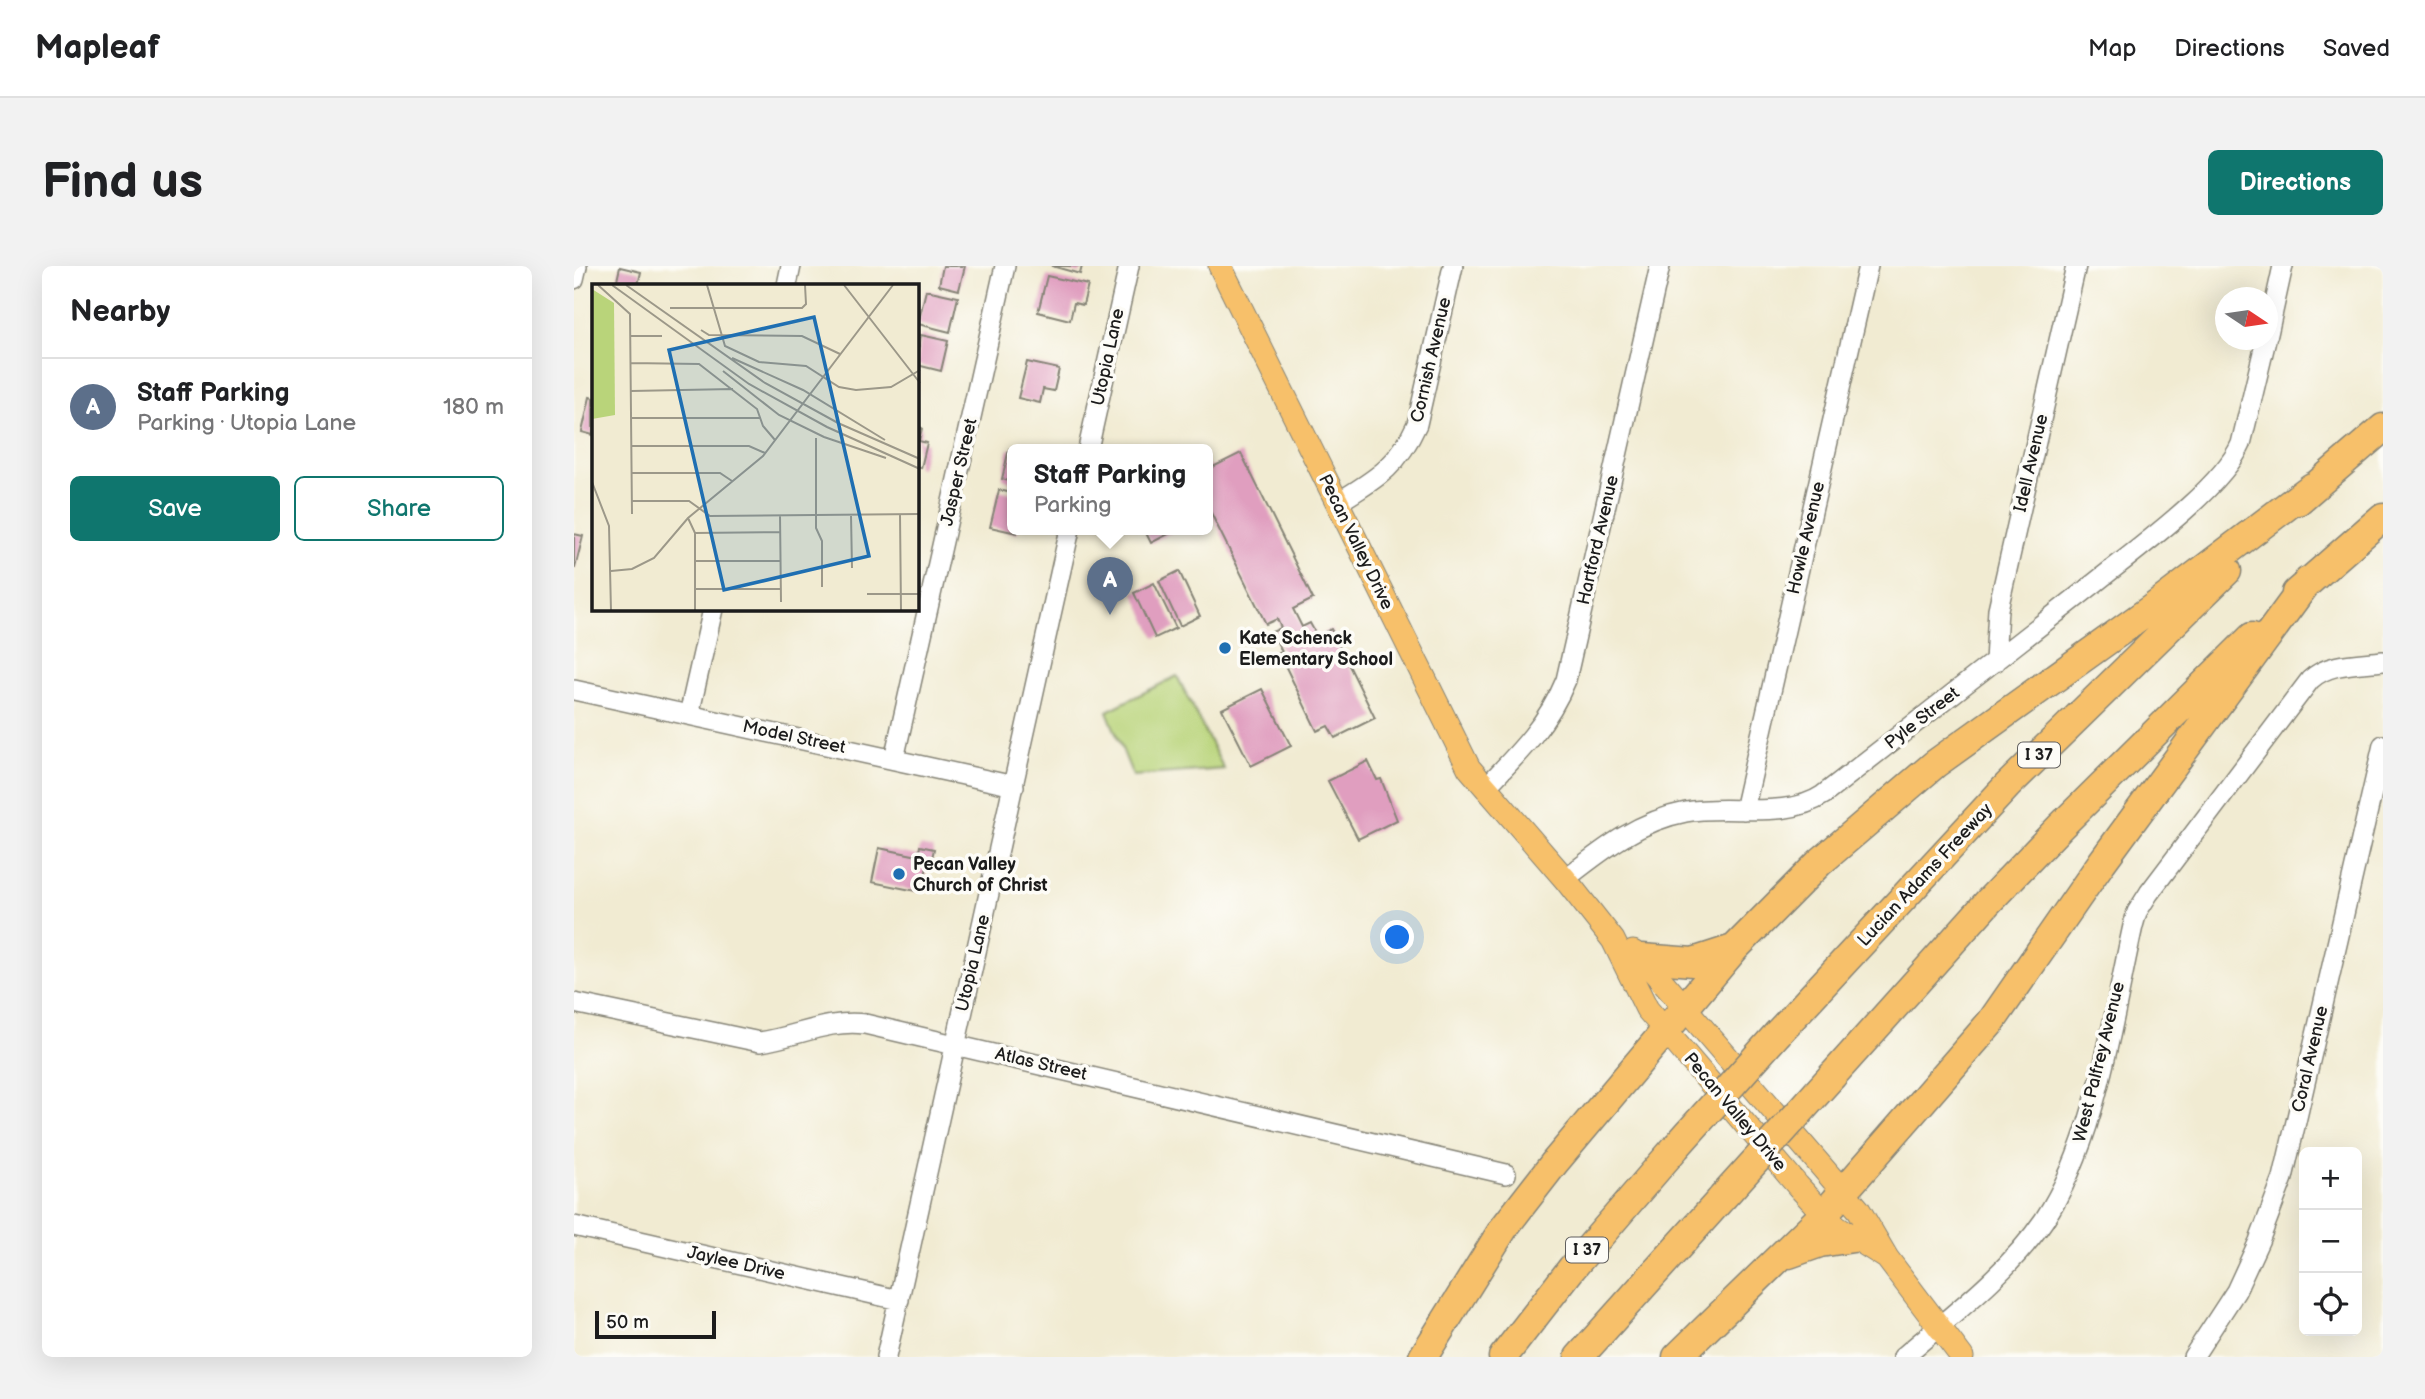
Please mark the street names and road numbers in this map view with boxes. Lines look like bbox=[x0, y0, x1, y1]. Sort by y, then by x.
street label: Cornish Avenue bbox=[1406, 295, 1456, 425]
street label: Utopia Lane bbox=[1087, 306, 1129, 408]
street label: Idell Avenue bbox=[2010, 412, 2053, 514]
street label: Jasper Street bbox=[936, 416, 982, 528]
street label: Pecan Valley Drive bbox=[1314, 471, 1398, 613]
street label: Hartford Avenue bbox=[1573, 473, 1623, 607]
street label: Howle Avenue bbox=[1783, 479, 1829, 596]
street label: Pyle Street bbox=[1881, 682, 1964, 754]
street label: Model Street bbox=[741, 716, 848, 758]
road number: I 37 bbox=[2018, 742, 2060, 768]
street label: Lucian Adams Freeway bbox=[1853, 799, 1997, 951]
street label: Utopia Lane bbox=[952, 912, 994, 1014]
street label: West Palfrey Avenue bbox=[2069, 979, 2129, 1144]
street label: Coral Avenue bbox=[2288, 1003, 2333, 1114]
street label: Atlas Street bbox=[993, 1043, 1089, 1085]
street label: Pecan Valley Drive bbox=[1679, 1049, 1791, 1176]
road number: I 37 bbox=[1566, 1238, 1608, 1262]
street label: Jaylee Drive bbox=[685, 1242, 787, 1285]

